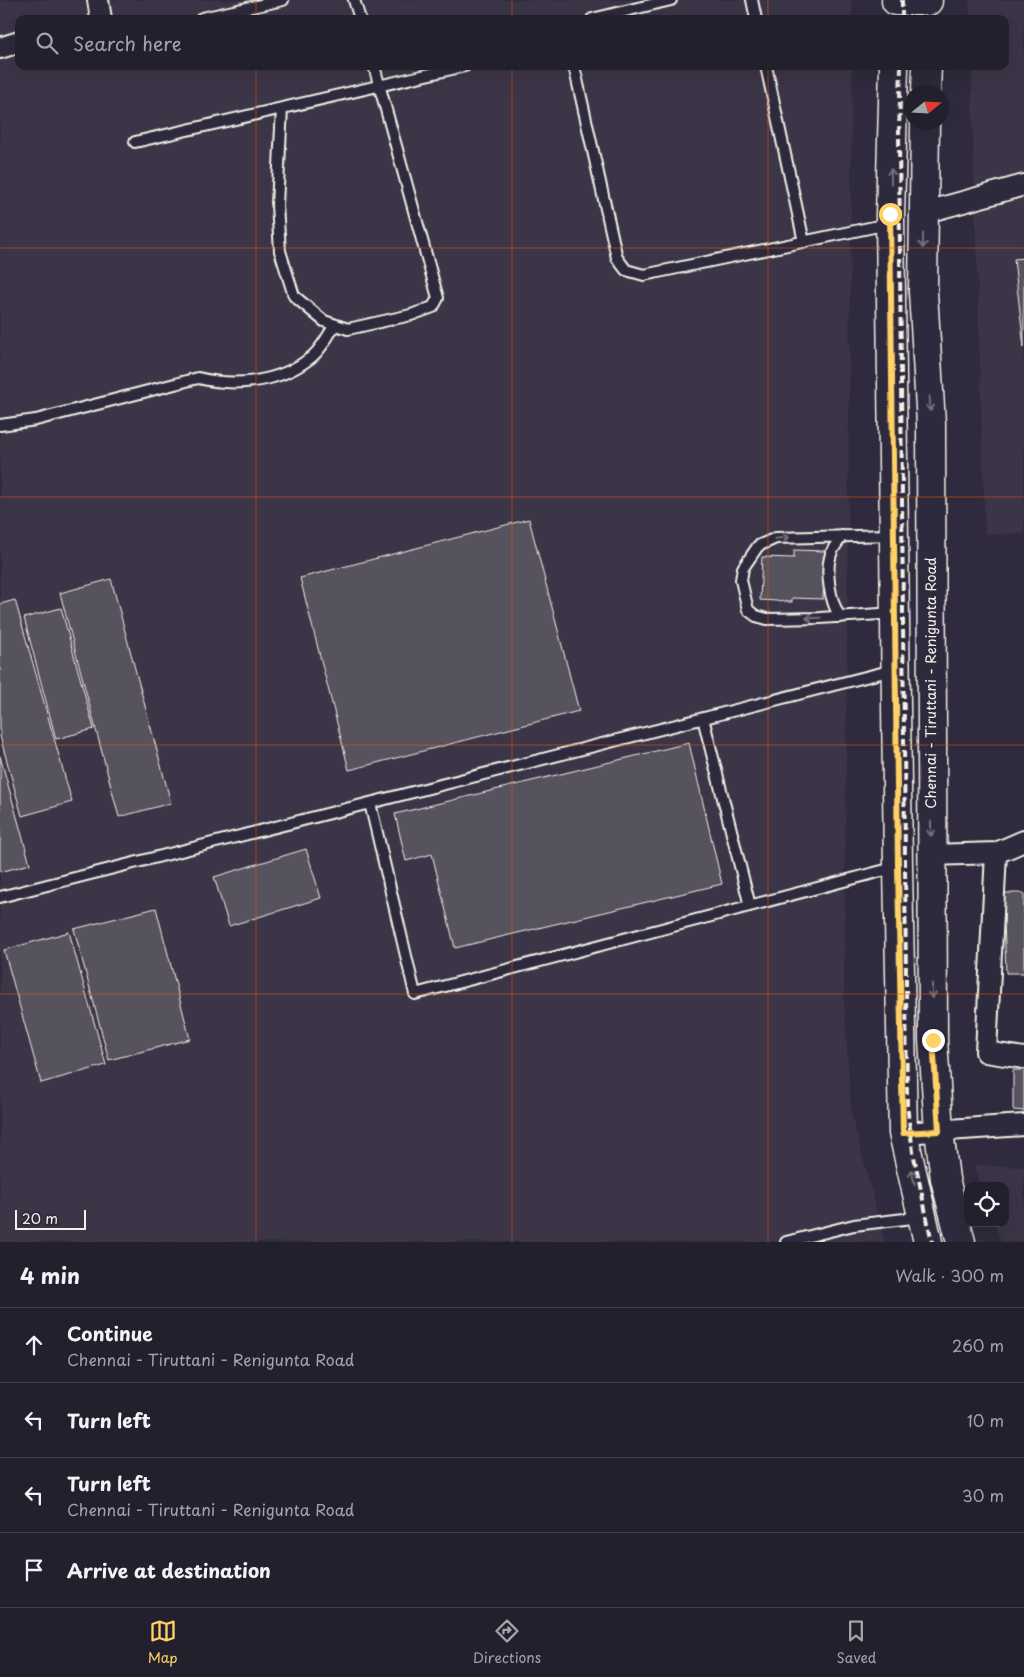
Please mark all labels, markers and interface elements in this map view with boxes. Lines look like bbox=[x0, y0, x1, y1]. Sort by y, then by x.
search box bbox=[15, 15, 1009, 70]
icon: search bbox=[33, 29, 61, 57]
text: Search here bbox=[73, 29, 182, 57]
north arrow bbox=[904, 85, 949, 130]
one-way arrow bbox=[887, 168, 896, 184]
route start bbox=[879, 203, 902, 226]
one-way arrow bbox=[918, 232, 928, 249]
one-way arrow bbox=[925, 395, 934, 411]
one-way arrow bbox=[774, 533, 790, 543]
street label: Chennai - Tiruttani - Renigunta Road bbox=[920, 557, 941, 809]
one-way arrow bbox=[805, 613, 821, 623]
one-way arrow bbox=[926, 820, 936, 836]
one-way arrow bbox=[927, 982, 937, 999]
route end bbox=[922, 1029, 945, 1052]
one-way arrow bbox=[908, 1170, 917, 1186]
map controls bbox=[964, 1182, 1009, 1227]
button: locate bbox=[964, 1182, 1009, 1227]
scale bar bbox=[15, 1207, 86, 1230]
text: 20 m bbox=[22, 1208, 58, 1229]
text: 4 min bbox=[20, 1259, 80, 1291]
text: Walk · 300 m bbox=[895, 1263, 1004, 1287]
text: Continue bbox=[67, 1319, 153, 1347]
icon: ahead bbox=[20, 1331, 48, 1359]
text: 260 m bbox=[952, 1333, 1004, 1357]
text: Chennai - Tiruttani - Renigunta Road bbox=[67, 1347, 354, 1371]
icon: left bbox=[20, 1406, 48, 1434]
text: Turn left bbox=[67, 1406, 151, 1434]
text: 10 m bbox=[967, 1408, 1004, 1432]
text: Turn left bbox=[67, 1469, 151, 1497]
icon: left bbox=[20, 1481, 48, 1509]
text: 30 m bbox=[962, 1483, 1004, 1507]
text: Chennai - Tiruttani - Renigunta Road bbox=[67, 1497, 354, 1521]
icon: arrive bbox=[20, 1556, 48, 1584]
text: Arrive at destination bbox=[67, 1556, 271, 1584]
tab: Map bbox=[148, 1617, 178, 1668]
tab: Directions bbox=[473, 1617, 541, 1668]
tab: Saved bbox=[837, 1617, 876, 1668]

